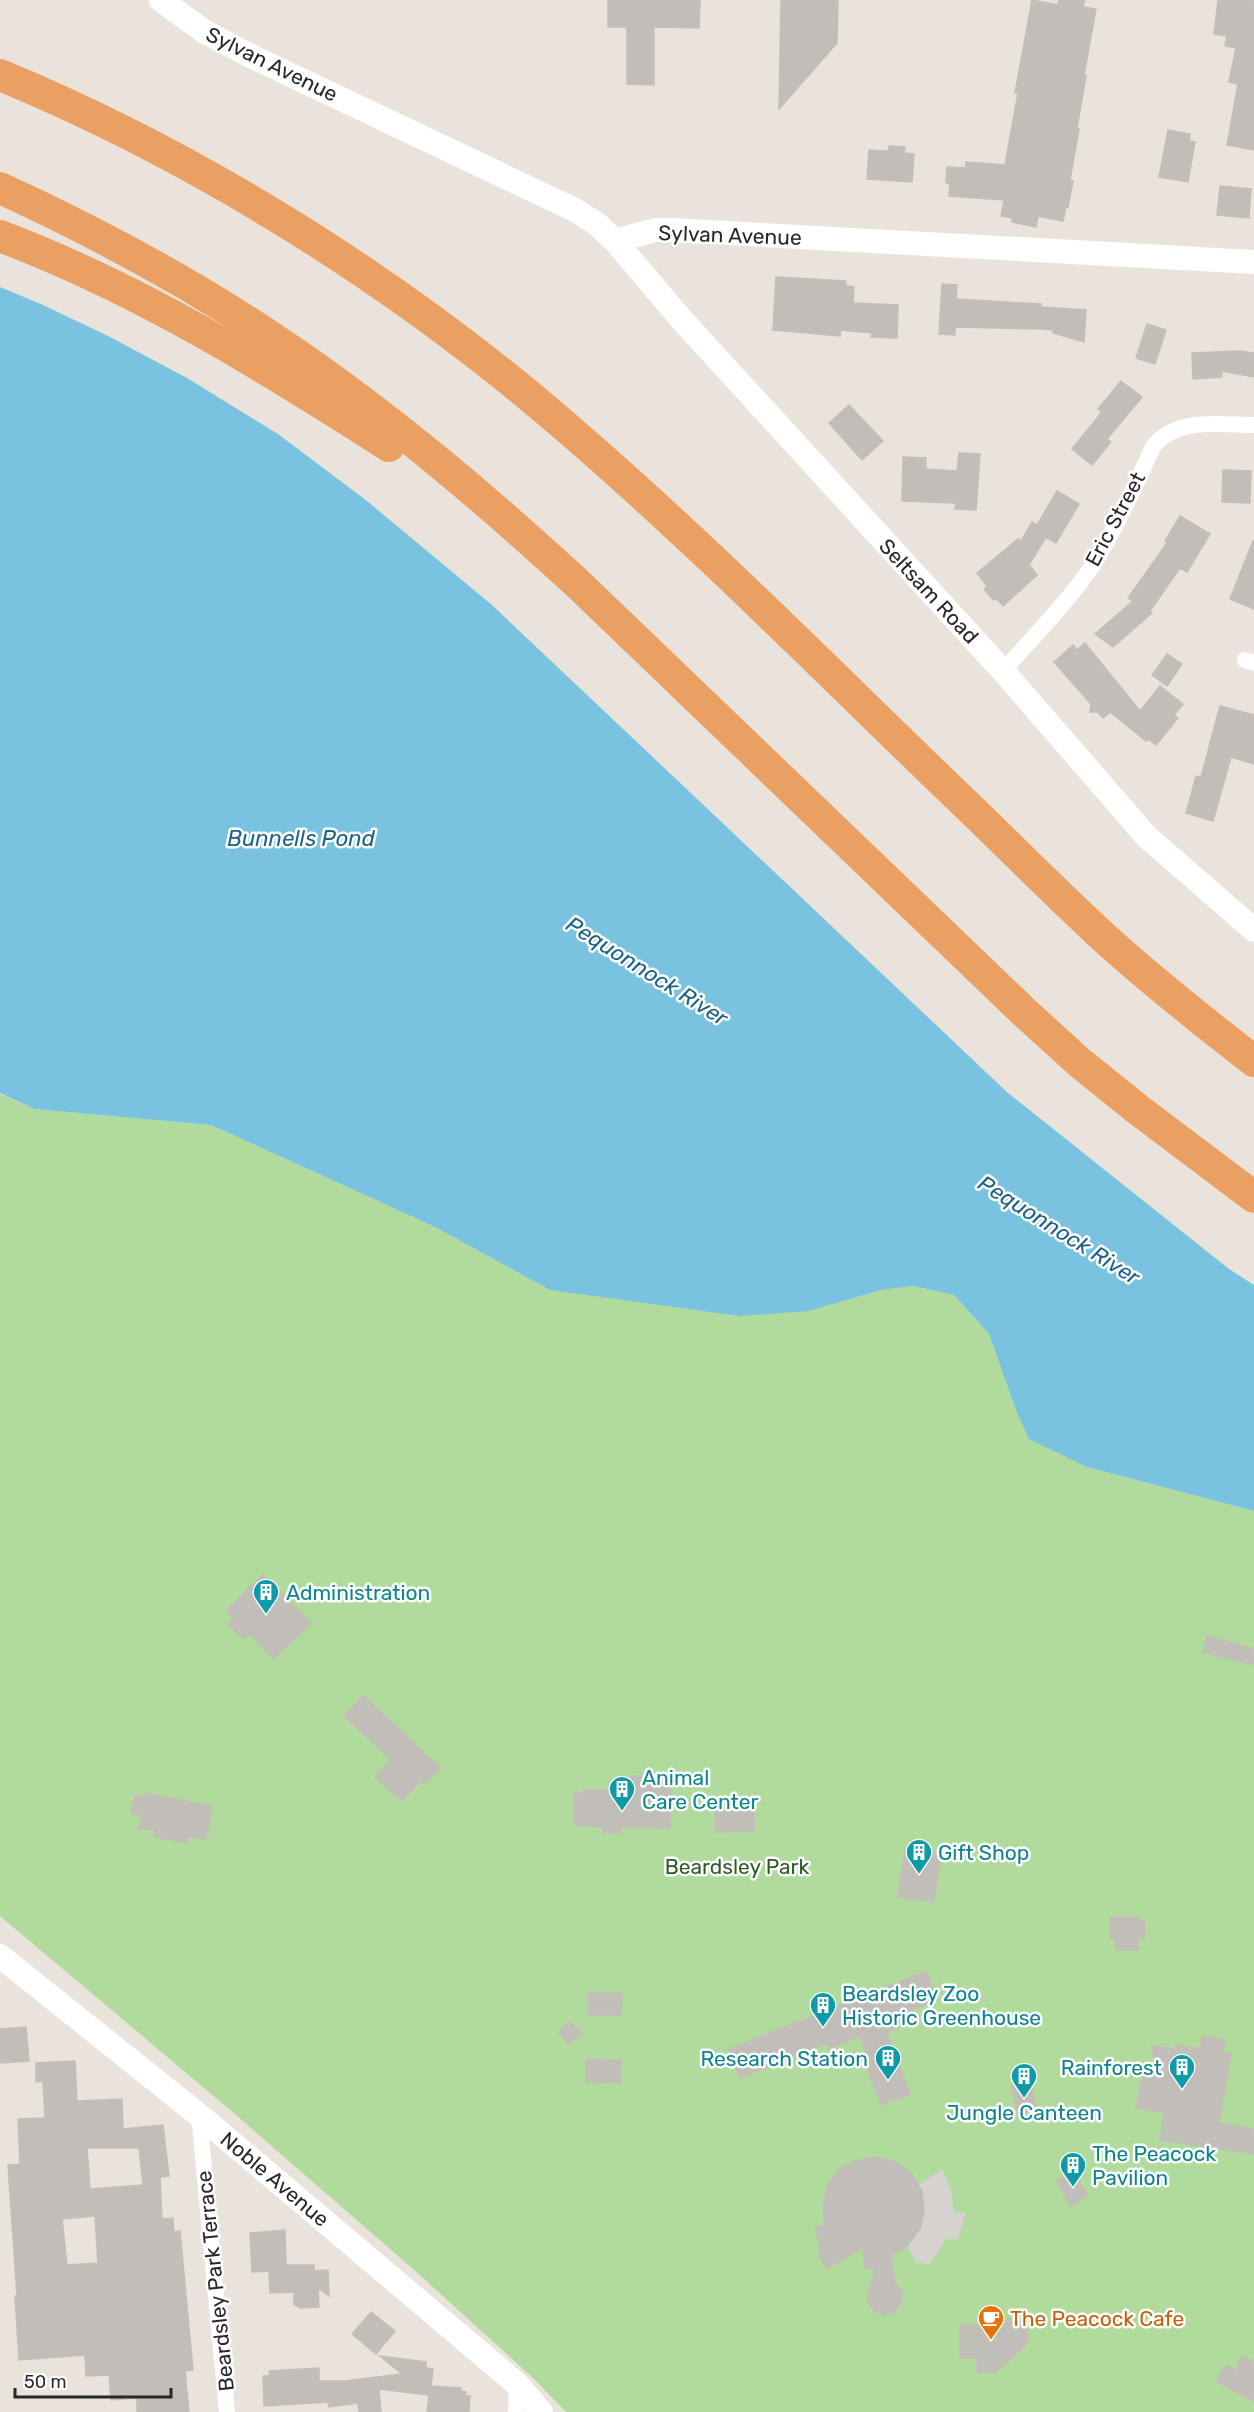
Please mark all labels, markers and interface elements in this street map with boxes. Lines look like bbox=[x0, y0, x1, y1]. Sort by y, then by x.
street label: Sylvan Avenue bbox=[202, 21, 342, 107]
street label: Sylvan Avenue bbox=[658, 220, 802, 250]
street label: Eric Street bbox=[1080, 468, 1150, 570]
street label: Seltsam Road bbox=[874, 533, 984, 649]
water label: Bunnells Pond bbox=[227, 825, 376, 852]
water label: Pequonnock River bbox=[561, 910, 734, 1032]
water label: Pequonnock River bbox=[973, 1169, 1146, 1291]
building icon: Administration bbox=[251, 1577, 281, 1615]
place label: Administration bbox=[286, 1580, 430, 1605]
place label: Animal Care Center bbox=[642, 1765, 759, 1814]
building icon: Animal Care Center bbox=[607, 1774, 637, 1812]
building icon: Gift Shop bbox=[904, 1837, 934, 1875]
place label: Gift Shop bbox=[938, 1840, 1029, 1865]
park label: Beardsley Park bbox=[665, 1854, 809, 1879]
place label: Beardsley Zoo Historic Greenhouse bbox=[842, 1981, 1041, 2030]
building icon: Beardsley Zoo Historic Greenhouse bbox=[808, 1990, 838, 2028]
building icon: Research Station bbox=[873, 2043, 903, 2081]
place label: Research Station bbox=[700, 2046, 868, 2071]
building icon: Rainforest bbox=[1167, 2052, 1197, 2090]
place label: Rainforest bbox=[1061, 2055, 1162, 2080]
building icon: Jungle Canteen bbox=[1009, 2061, 1039, 2099]
place label: Jungle Canteen bbox=[946, 2100, 1102, 2125]
street label: Noble Avenue bbox=[216, 2126, 334, 2232]
place label: The Peacock Pavilion bbox=[1092, 2141, 1216, 2190]
building icon: The Peacock Pavilion bbox=[1058, 2150, 1088, 2188]
street label: Beardsley Park Terrace bbox=[191, 2169, 239, 2393]
cafe icon: The Peacock Cafe bbox=[976, 2303, 1006, 2341]
place label: The Peacock Cafe bbox=[1010, 2306, 1184, 2331]
scale bar bbox=[15, 2361, 171, 2399]
text: 50 m bbox=[24, 2371, 67, 2393]

